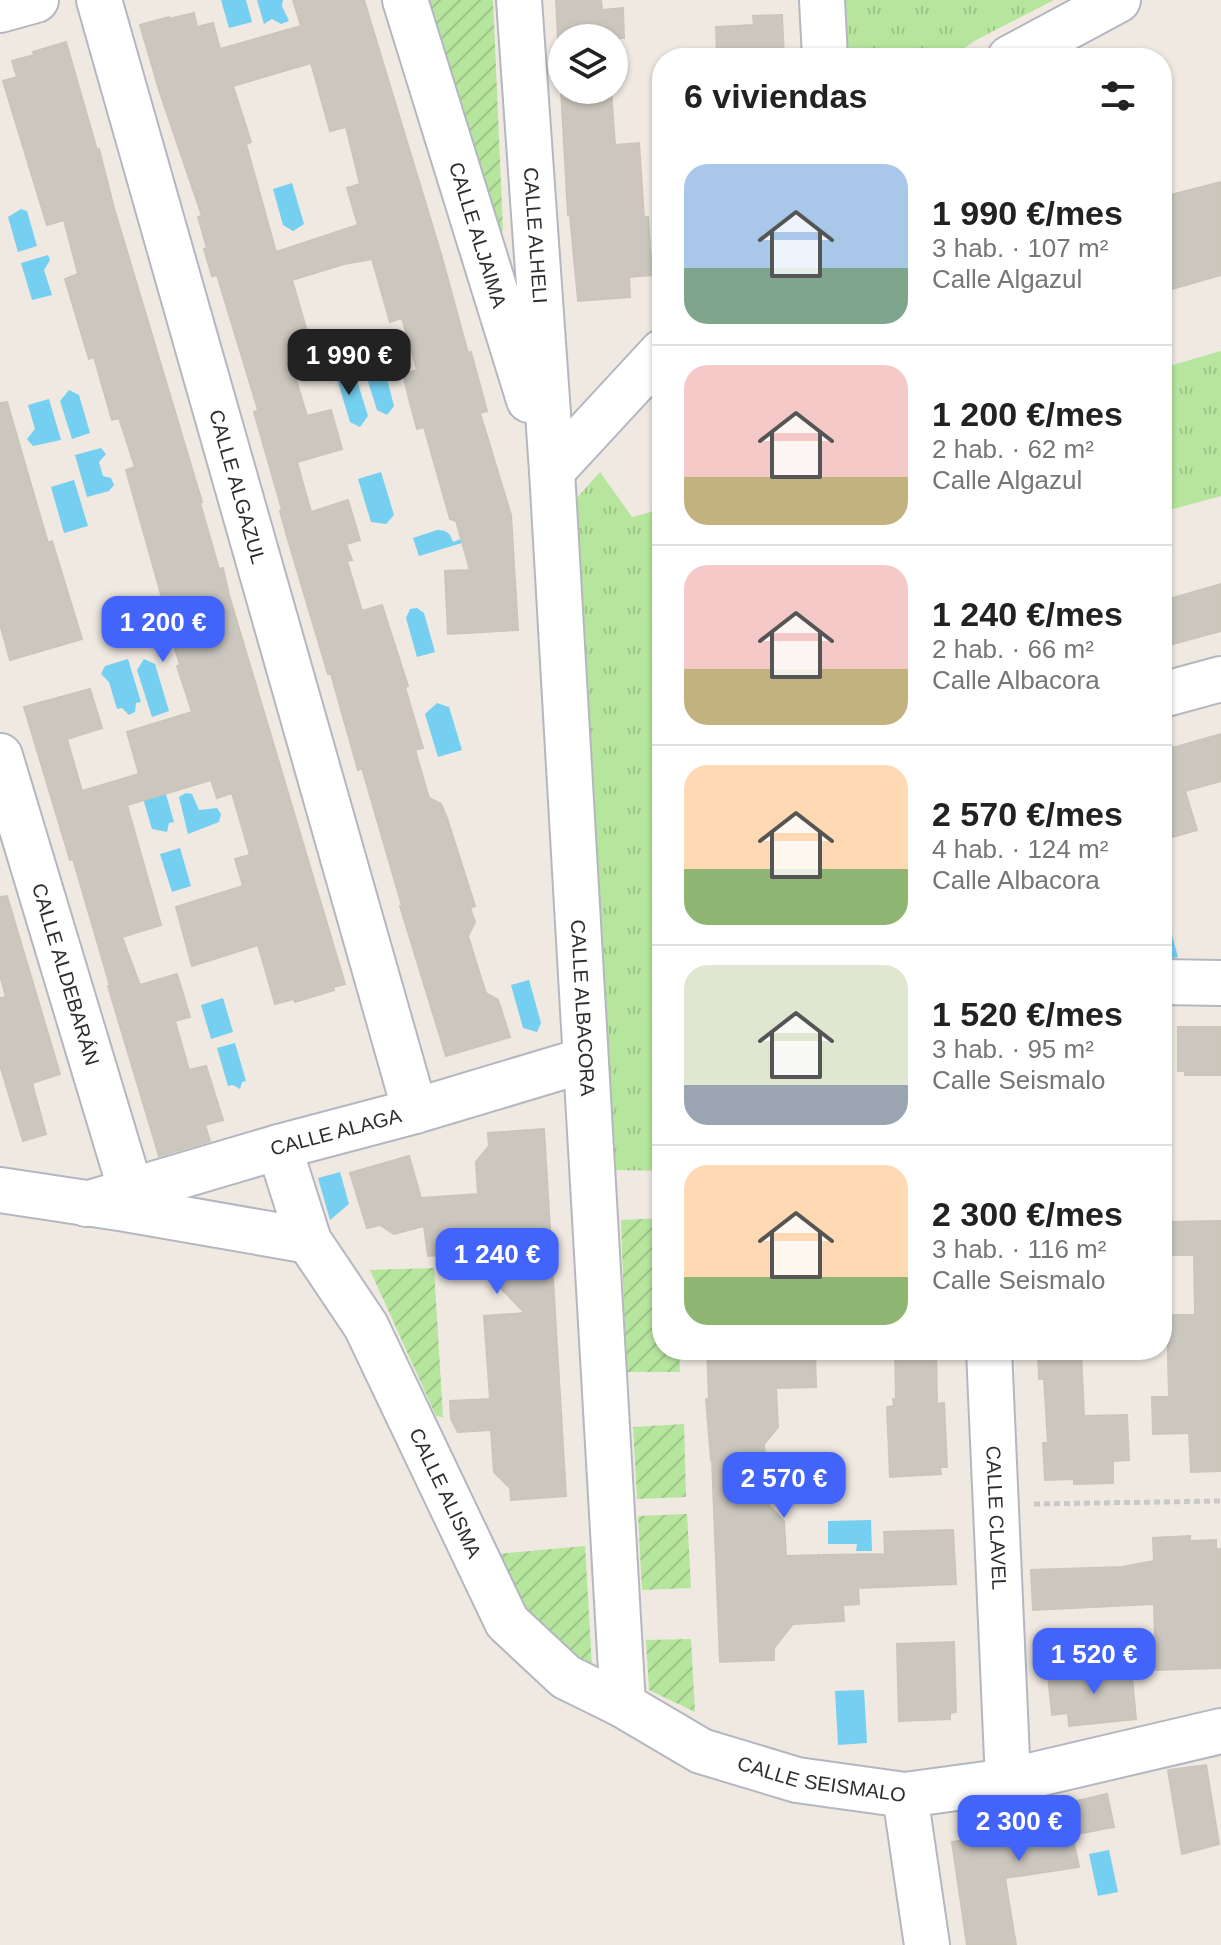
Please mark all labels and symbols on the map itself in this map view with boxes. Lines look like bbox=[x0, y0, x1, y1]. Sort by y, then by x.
street label: CALLE ALJAIMA bbox=[445, 159, 511, 311]
street label: CALLE ALHELI bbox=[520, 166, 551, 304]
pin: 1 990 € bbox=[275, 329, 423, 397]
street label: CALLE ALGAZUL bbox=[205, 407, 270, 566]
pin: 1 200 € bbox=[89, 596, 237, 664]
street label: CALLE ALDEBARÁN bbox=[28, 881, 104, 1068]
street label: CALLE ALBACORA bbox=[567, 919, 599, 1098]
street label: CALLE ALAGA bbox=[268, 1104, 404, 1160]
pin: 1 240 € bbox=[423, 1228, 571, 1296]
street label: CALLE ALISMA bbox=[405, 1425, 486, 1562]
street label: CALLE CLAVEL bbox=[982, 1445, 1011, 1590]
pin: 2 570 € bbox=[710, 1452, 858, 1520]
pin: 1 520 € bbox=[1020, 1628, 1168, 1696]
street label: CALLE SEISMALO bbox=[735, 1752, 907, 1806]
pin: 2 300 € bbox=[945, 1795, 1093, 1863]

